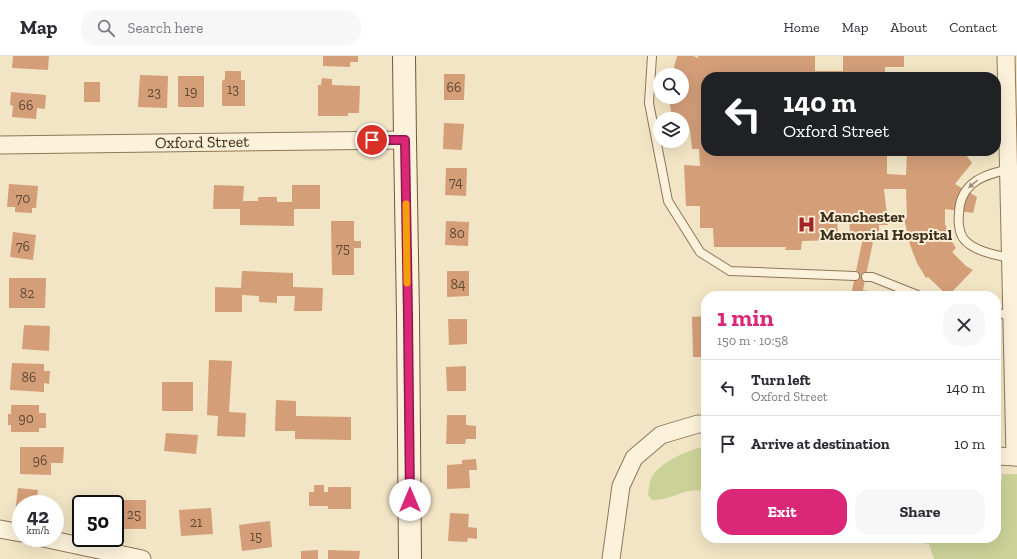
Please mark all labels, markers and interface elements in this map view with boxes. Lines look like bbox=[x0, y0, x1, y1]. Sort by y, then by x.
search box bbox=[81, 10, 361, 46]
text: Map bbox=[20, 16, 57, 39]
icon: search bbox=[95, 17, 117, 39]
text: Search here bbox=[127, 19, 203, 37]
text: Home bbox=[784, 19, 820, 36]
text: Map bbox=[842, 19, 868, 36]
text: About bbox=[890, 19, 927, 36]
text: Contact bbox=[949, 19, 997, 36]
map controls bbox=[653, 68, 689, 148]
button: search bbox=[653, 68, 689, 104]
house number: 66 bbox=[447, 79, 461, 96]
house number: 13 bbox=[227, 81, 239, 98]
house number: 19 bbox=[185, 83, 197, 100]
house number: 23 bbox=[147, 84, 161, 101]
text: 140 m bbox=[783, 86, 856, 119]
icon: left bbox=[717, 88, 769, 140]
house number: 66 bbox=[19, 97, 33, 114]
button: layers bbox=[653, 112, 689, 148]
text: Oxford Street bbox=[783, 120, 889, 142]
pin bbox=[355, 123, 389, 157]
icon: arrive bbox=[361, 129, 383, 151]
street label: Oxford Street bbox=[155, 132, 249, 152]
house number: 74 bbox=[449, 174, 463, 191]
one-way arrow bbox=[968, 180, 978, 189]
house number: 70 bbox=[16, 190, 30, 207]
place label: Manchester Memorial Hospital bbox=[820, 207, 953, 244]
hospital icon: Manchester Memorial Hospital bbox=[797, 215, 817, 235]
house number: 80 bbox=[449, 225, 465, 242]
house number: 76 bbox=[16, 238, 30, 255]
house number: 75 bbox=[336, 240, 350, 257]
house number: 84 bbox=[450, 276, 466, 293]
house number: 82 bbox=[20, 285, 34, 302]
text: 1 min bbox=[717, 303, 774, 332]
button: close bbox=[943, 304, 985, 346]
text: 150 m · 10:58 bbox=[717, 333, 788, 348]
house number: 86 bbox=[22, 369, 36, 386]
text: Turn left bbox=[751, 371, 811, 389]
icon: left bbox=[717, 377, 739, 399]
text: 140 m bbox=[946, 379, 985, 397]
text: Oxford Street bbox=[751, 389, 828, 404]
house number: 90 bbox=[18, 410, 34, 427]
icon: arrive bbox=[717, 433, 739, 455]
text: Arrive at destination bbox=[751, 435, 890, 453]
text: 10 m bbox=[954, 435, 985, 453]
house number: 96 bbox=[33, 452, 47, 469]
position arrow bbox=[389, 479, 431, 521]
button: Exit bbox=[717, 489, 847, 535]
button: Share bbox=[855, 489, 985, 535]
speed limit sign: 50 bbox=[72, 495, 124, 547]
text: 42 bbox=[27, 504, 49, 528]
house number: 25 bbox=[127, 506, 141, 523]
house number: 21 bbox=[190, 514, 203, 531]
text: km/h bbox=[27, 525, 49, 537]
house number: 15 bbox=[250, 528, 262, 545]

